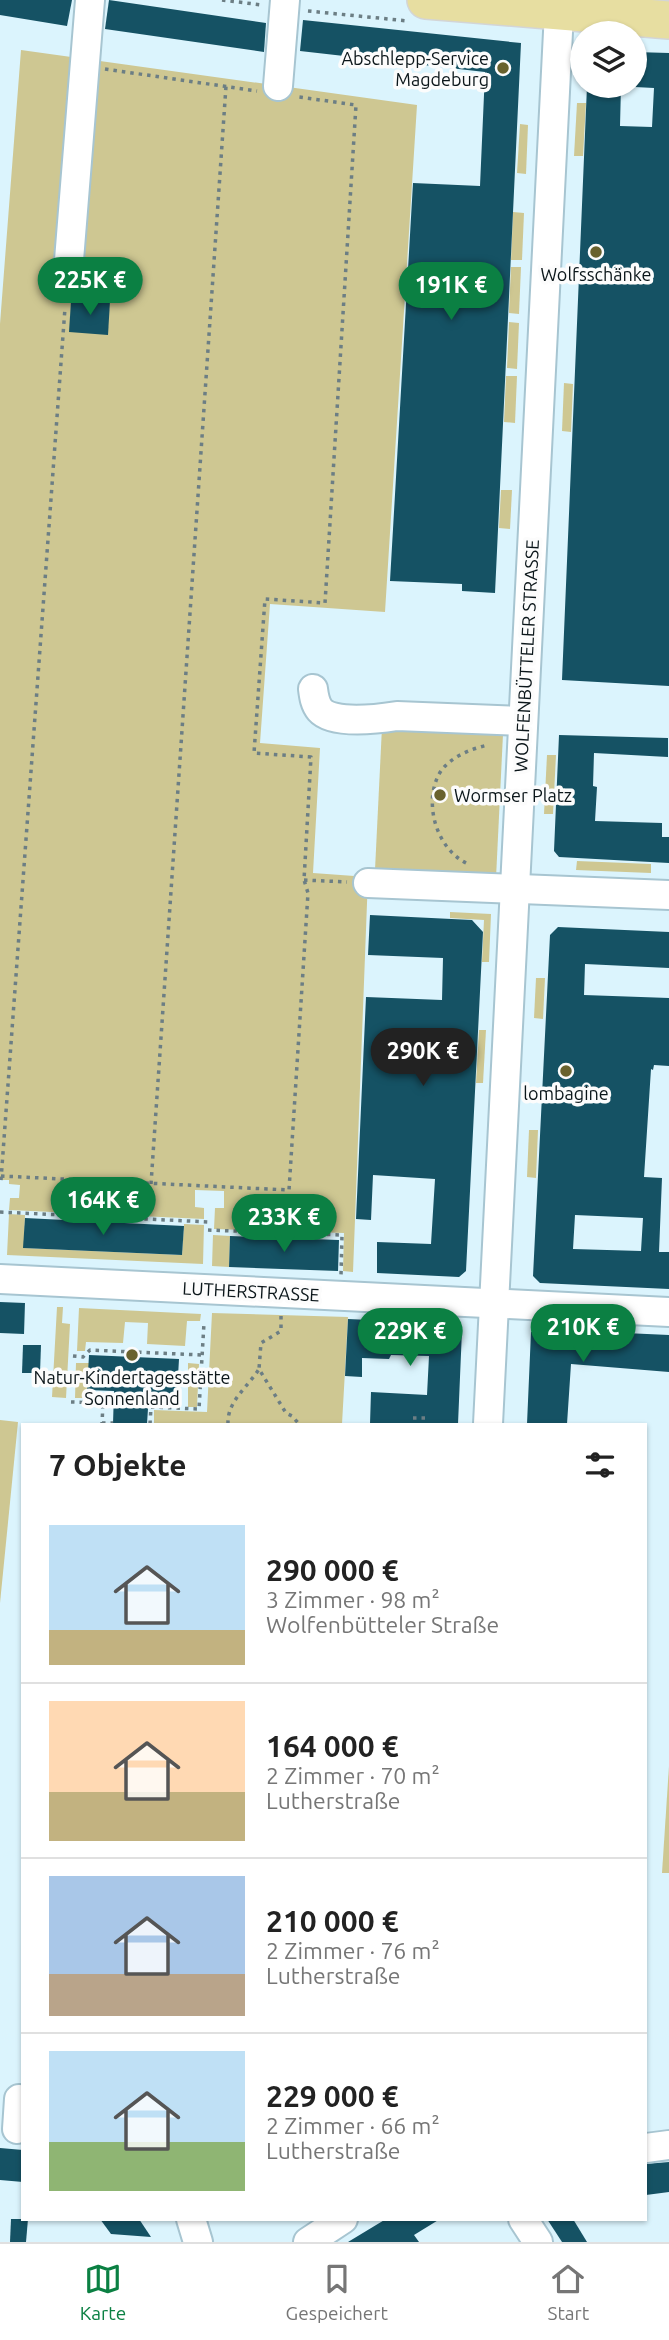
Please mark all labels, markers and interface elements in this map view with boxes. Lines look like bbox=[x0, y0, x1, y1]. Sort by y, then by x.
map controls bbox=[570, 21, 647, 98]
button: layers bbox=[570, 21, 647, 98]
place label: Abschlepp-Service Magdeburg bbox=[341, 48, 489, 89]
marker: Abschlepp-Service Magdeburg bbox=[495, 60, 511, 76]
marker: Wolfsschänke bbox=[588, 244, 604, 260]
pin: 225K € bbox=[33, 258, 147, 317]
pin: 191K € bbox=[394, 262, 508, 322]
place label: Wolfsschänke bbox=[540, 264, 652, 284]
text: 225K € bbox=[54, 267, 126, 292]
text: 191K € bbox=[415, 272, 487, 297]
street label: WOLFENBÜTTELER STRASSE bbox=[510, 539, 542, 773]
place label: Wormser Platz bbox=[454, 785, 572, 805]
marker: Wormser Platz bbox=[432, 787, 448, 803]
pin: 290K € bbox=[366, 1028, 480, 1088]
text: 290K € bbox=[387, 1038, 459, 1063]
marker: lombagine bbox=[558, 1063, 574, 1079]
place label: lombagine bbox=[523, 1083, 609, 1103]
pin: 164K € bbox=[46, 1178, 160, 1237]
text: 164K € bbox=[67, 1187, 139, 1212]
pin: 233K € bbox=[227, 1194, 341, 1254]
text: 233K € bbox=[248, 1204, 320, 1229]
street label: LUTHERSTRASSE bbox=[182, 1277, 320, 1305]
pin: 210K € bbox=[526, 1304, 640, 1364]
pin: 229K € bbox=[353, 1308, 467, 1368]
text: 210K € bbox=[547, 1314, 619, 1339]
text: 229K € bbox=[374, 1318, 446, 1343]
marker: Natur-Kindertagesstätte Sonnenland bbox=[124, 1347, 140, 1363]
place label: Natur-Kindertagesstätte Sonnenland bbox=[34, 1367, 230, 1408]
icon: filters bbox=[581, 1446, 619, 1484]
text: 7 Objekte bbox=[49, 1448, 187, 1482]
icon: home bbox=[105, 1553, 189, 1637]
text: 290 000 € bbox=[266, 1553, 399, 1587]
text: 3 Zimmer · 98 m² bbox=[266, 1587, 440, 1612]
text: Wolfenbütteler Straße bbox=[266, 1612, 499, 1637]
icon: home bbox=[105, 1729, 189, 1813]
text: 164 000 € bbox=[266, 1729, 399, 1763]
text: 2 Zimmer · 70 m² bbox=[266, 1763, 440, 1788]
text: Lutherstraße bbox=[266, 1788, 401, 1813]
icon: home bbox=[105, 1904, 189, 1988]
text: 210 000 € bbox=[266, 1904, 399, 1938]
text: 2 Zimmer · 76 m² bbox=[266, 1938, 440, 1963]
text: Lutherstraße bbox=[266, 1963, 401, 1988]
icon: home bbox=[105, 2079, 189, 2163]
text: 229 000 € bbox=[266, 2079, 399, 2113]
text: 2 Zimmer · 66 m² bbox=[266, 2113, 440, 2138]
text: Lutherstraße bbox=[266, 2138, 401, 2163]
tab: Karte bbox=[80, 2260, 126, 2324]
tab: Gespeichert bbox=[286, 2260, 388, 2324]
tab: Start bbox=[547, 2260, 589, 2324]

